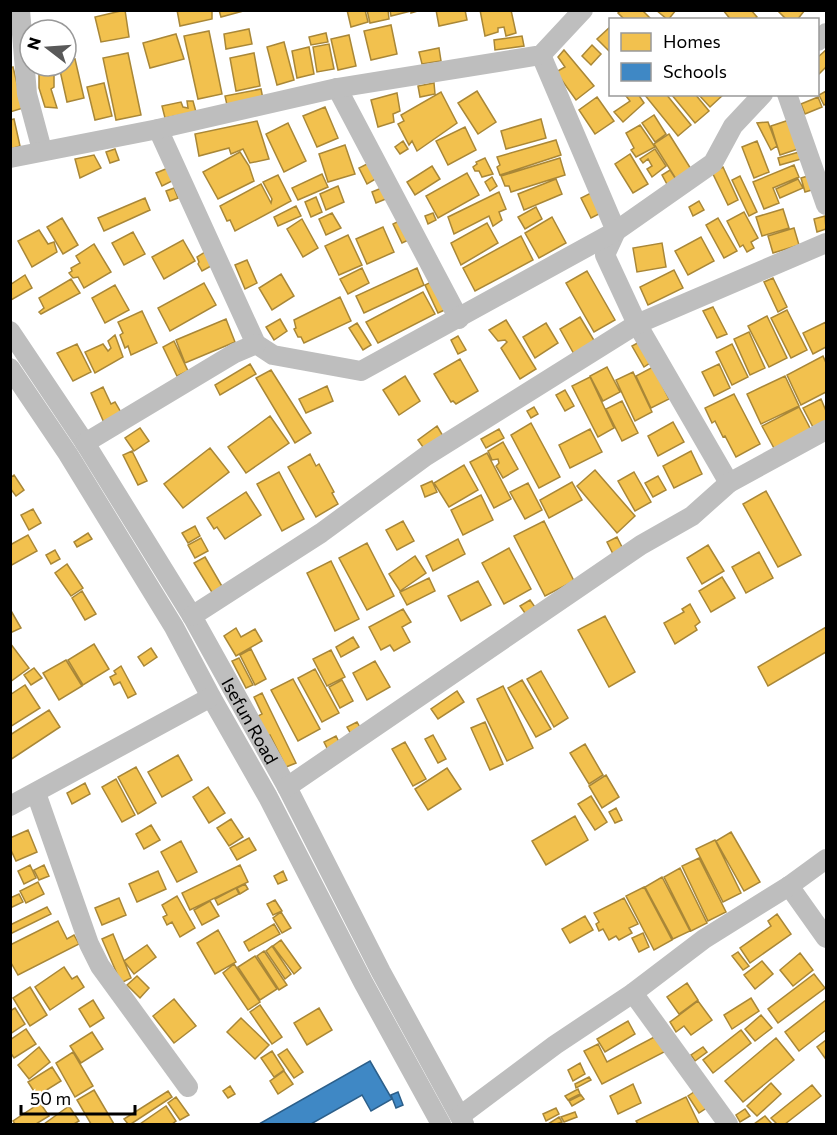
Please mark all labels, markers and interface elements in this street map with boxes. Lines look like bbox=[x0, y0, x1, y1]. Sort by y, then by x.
north arrow bbox=[18, 18, 78, 78]
legend bbox=[609, 18, 819, 96]
text: Homes bbox=[663, 30, 721, 52]
text: N bbox=[22, 35, 44, 52]
text: Schools bbox=[663, 60, 727, 82]
street label: Isefun Road bbox=[217, 674, 283, 768]
scale bar bbox=[21, 1078, 135, 1116]
text: 50 m bbox=[30, 1087, 71, 1109]

